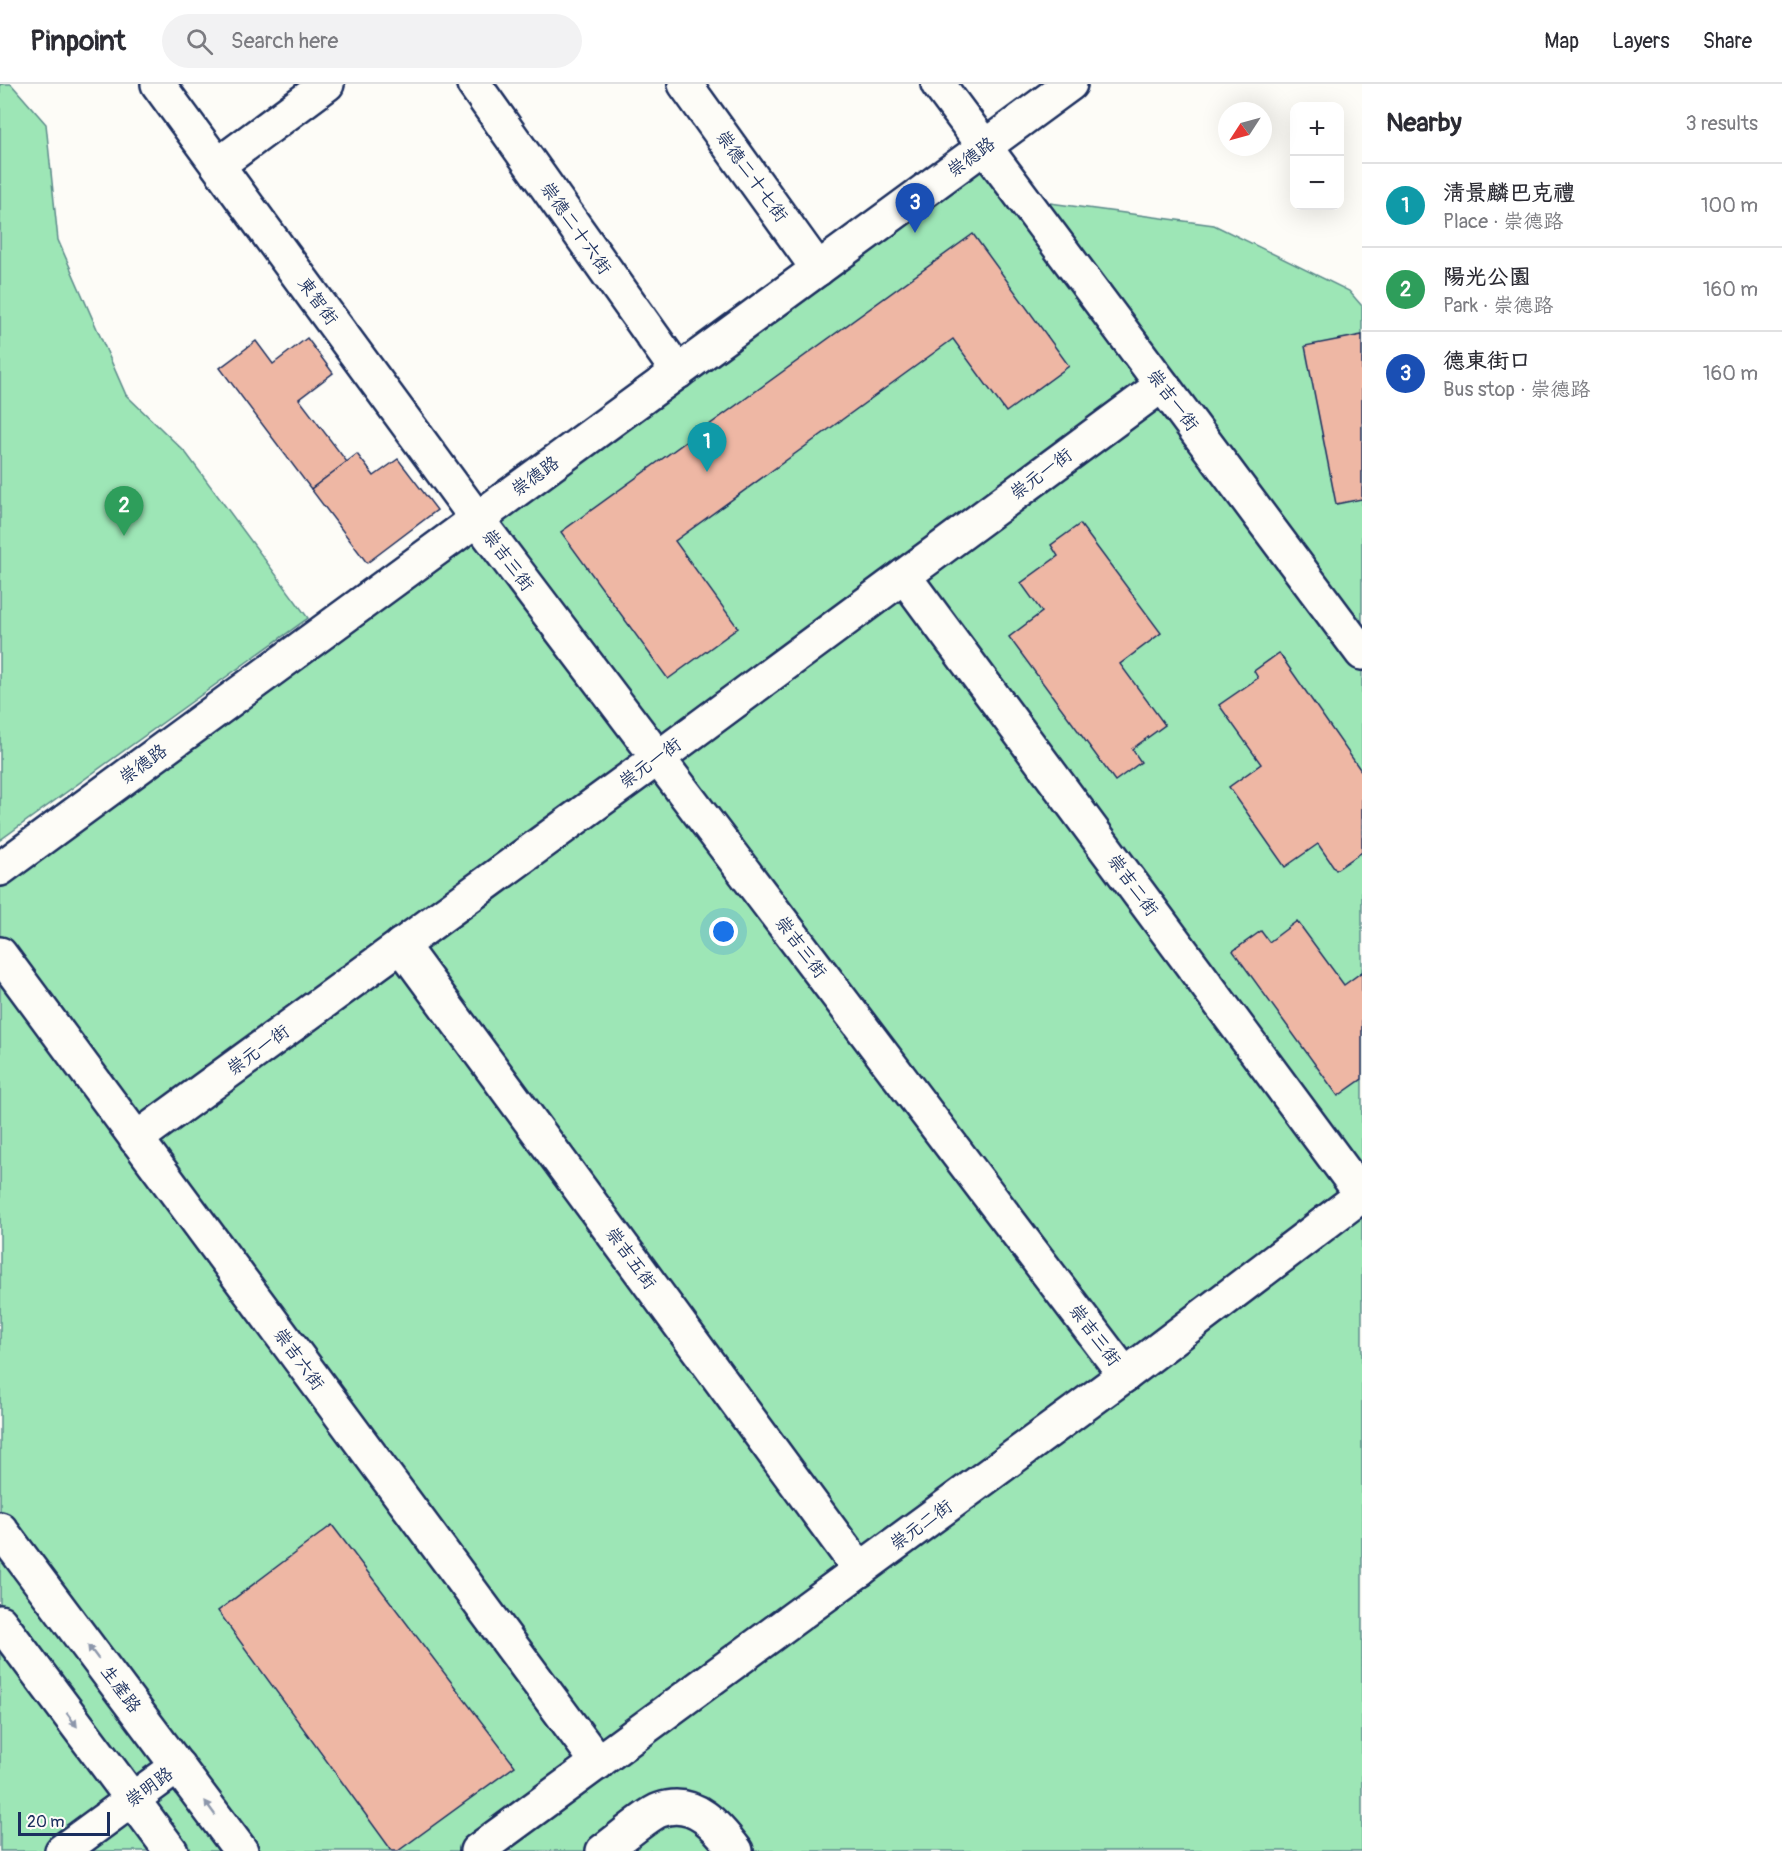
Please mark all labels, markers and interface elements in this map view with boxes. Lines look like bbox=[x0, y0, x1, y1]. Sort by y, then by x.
search box bbox=[162, 14, 582, 68]
text: Pinpoint bbox=[30, 24, 126, 59]
icon: search bbox=[183, 25, 216, 58]
text: Search here bbox=[231, 27, 338, 55]
text: Map bbox=[1544, 28, 1579, 55]
text: Layers bbox=[1612, 28, 1670, 55]
text: Share bbox=[1703, 28, 1752, 55]
north arrow bbox=[1218, 102, 1272, 156]
map controls bbox=[1290, 102, 1344, 210]
button: + bbox=[1290, 102, 1344, 156]
text: Nearby bbox=[1386, 107, 1462, 139]
text: 3 results bbox=[1686, 111, 1758, 136]
street label: 崇德二十七街 bbox=[711, 126, 793, 227]
street label: 崇德路 bbox=[943, 132, 1000, 183]
button: − bbox=[1290, 156, 1344, 210]
street label: 崇德二十六街 bbox=[535, 177, 616, 279]
text: 清景麟巴克禮 bbox=[1443, 179, 1575, 207]
pin: 3 bbox=[896, 184, 934, 233]
text: 1 bbox=[1402, 193, 1409, 218]
text: 100 m bbox=[1701, 193, 1758, 218]
text: Place · 崇德路 bbox=[1443, 209, 1563, 234]
text: 陽光公園 bbox=[1443, 263, 1531, 291]
street label: 東智街 bbox=[292, 273, 343, 330]
text: 2 bbox=[1400, 277, 1411, 302]
text: 160 m bbox=[1703, 277, 1758, 302]
text: Park · 崇德路 bbox=[1443, 293, 1553, 318]
text: 德東街口 bbox=[1443, 347, 1531, 375]
text: 3 bbox=[1400, 361, 1411, 386]
text: 160 m bbox=[1703, 361, 1758, 386]
street label: 崇吉一街 bbox=[1142, 365, 1203, 436]
text: Bus stop · 崇德路 bbox=[1443, 377, 1590, 402]
pin: 1 bbox=[688, 422, 726, 472]
street label: 崇元一街 bbox=[1006, 444, 1077, 505]
street label: 崇德路 bbox=[507, 451, 564, 502]
pin: 2 bbox=[104, 486, 144, 536]
street label: 崇吉三街 bbox=[477, 525, 538, 596]
street label: 崇元一街 bbox=[614, 733, 686, 794]
street label: 崇德路 bbox=[115, 739, 172, 790]
street label: 崇吉二街 bbox=[1102, 849, 1163, 921]
street label: 崇吉三街 bbox=[770, 912, 831, 983]
your location bbox=[709, 917, 738, 946]
street label: 崇元一街 bbox=[222, 1020, 294, 1081]
street label: 崇吉五街 bbox=[600, 1222, 661, 1294]
street label: 崇吉三街 bbox=[1064, 1300, 1125, 1371]
street label: 崇吉六街 bbox=[268, 1323, 329, 1395]
street label: 崇元二街 bbox=[885, 1495, 957, 1556]
one-way arrow bbox=[87, 1644, 99, 1659]
street label: 生產路 bbox=[95, 1661, 146, 1718]
one-way arrow bbox=[66, 1712, 78, 1727]
street label: 崇明路 bbox=[121, 1762, 178, 1813]
one-way arrow bbox=[204, 1801, 216, 1816]
scale bar bbox=[18, 1809, 110, 1836]
text: 20 m bbox=[27, 1812, 65, 1832]

